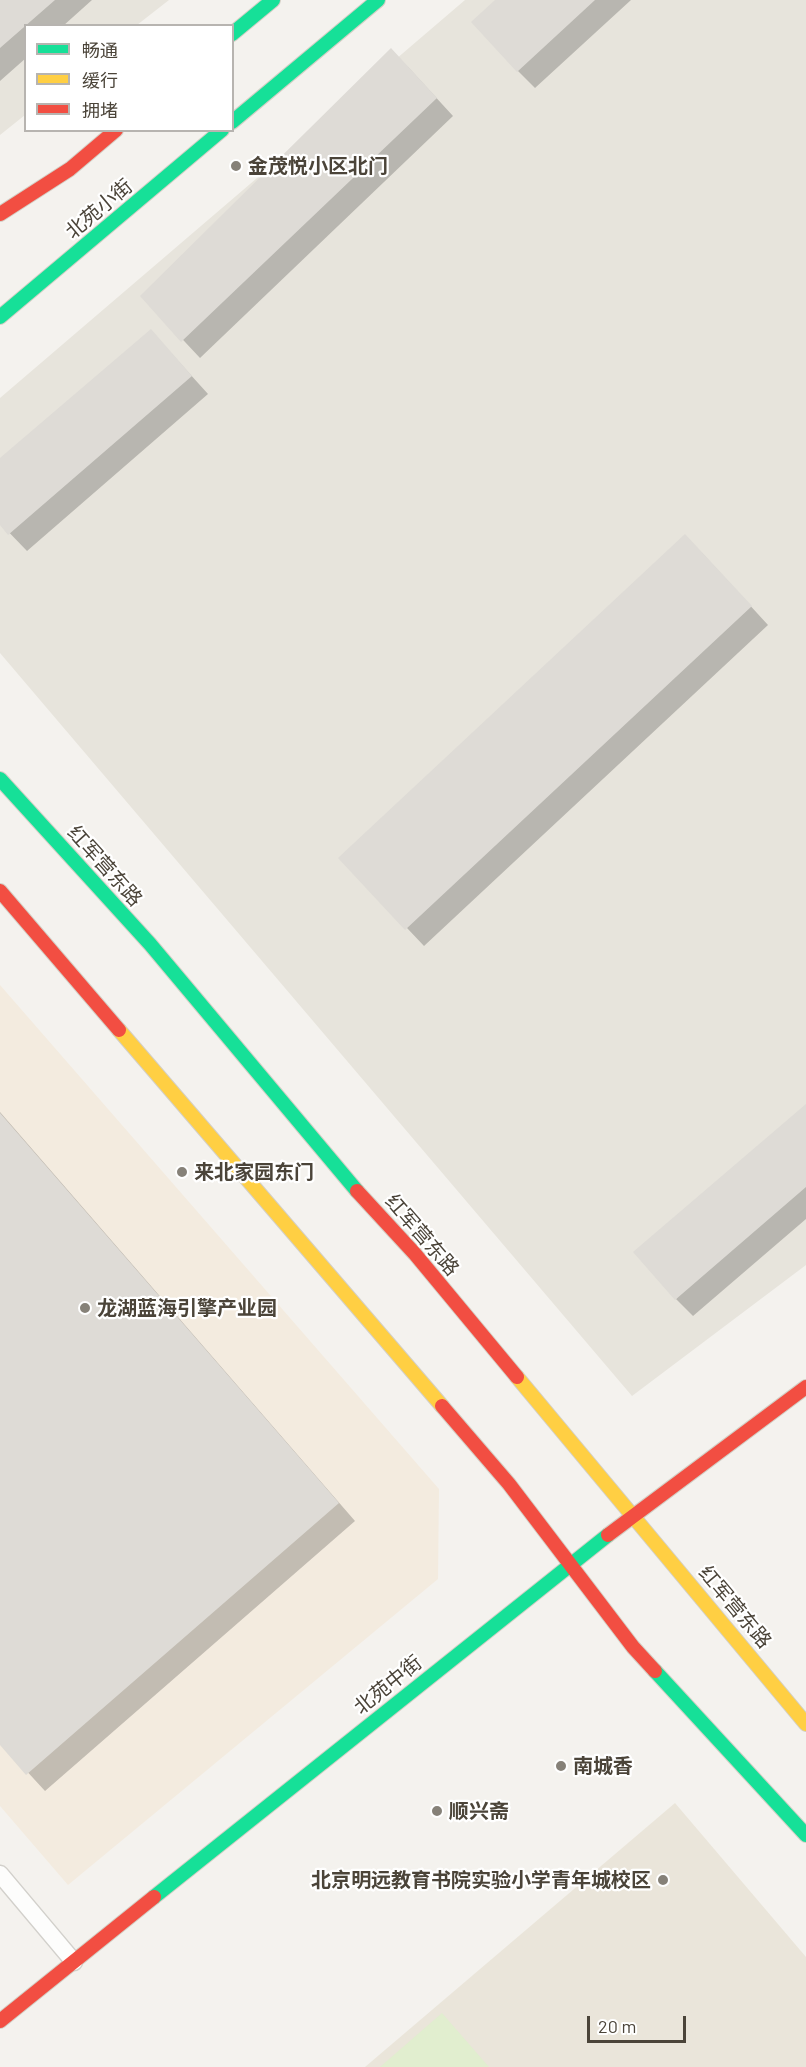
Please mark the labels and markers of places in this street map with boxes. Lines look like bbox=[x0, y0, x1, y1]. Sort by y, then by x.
place label: 金茂悦小区北门 bbox=[248, 154, 388, 178]
marker: 金茂悦小区北门 bbox=[229, 159, 243, 173]
place label: 来北家园东门 bbox=[194, 1160, 314, 1184]
marker: 来北家园东门 bbox=[175, 1165, 189, 1179]
place label: 龙湖蓝海引擎产业园 bbox=[97, 1296, 277, 1320]
marker: 龙湖蓝海引擎产业园 bbox=[78, 1301, 92, 1315]
place label: 南城香 bbox=[573, 1754, 633, 1778]
marker: 南城香 bbox=[554, 1759, 568, 1773]
place label: 顺兴斋 bbox=[449, 1799, 509, 1823]
marker: 顺兴斋 bbox=[430, 1804, 444, 1818]
place label: 北京明远教育书院实验小学青年城校区 bbox=[311, 1868, 651, 1892]
marker: 北京明远教育书院实验小学青年城校区 bbox=[656, 1873, 670, 1887]

